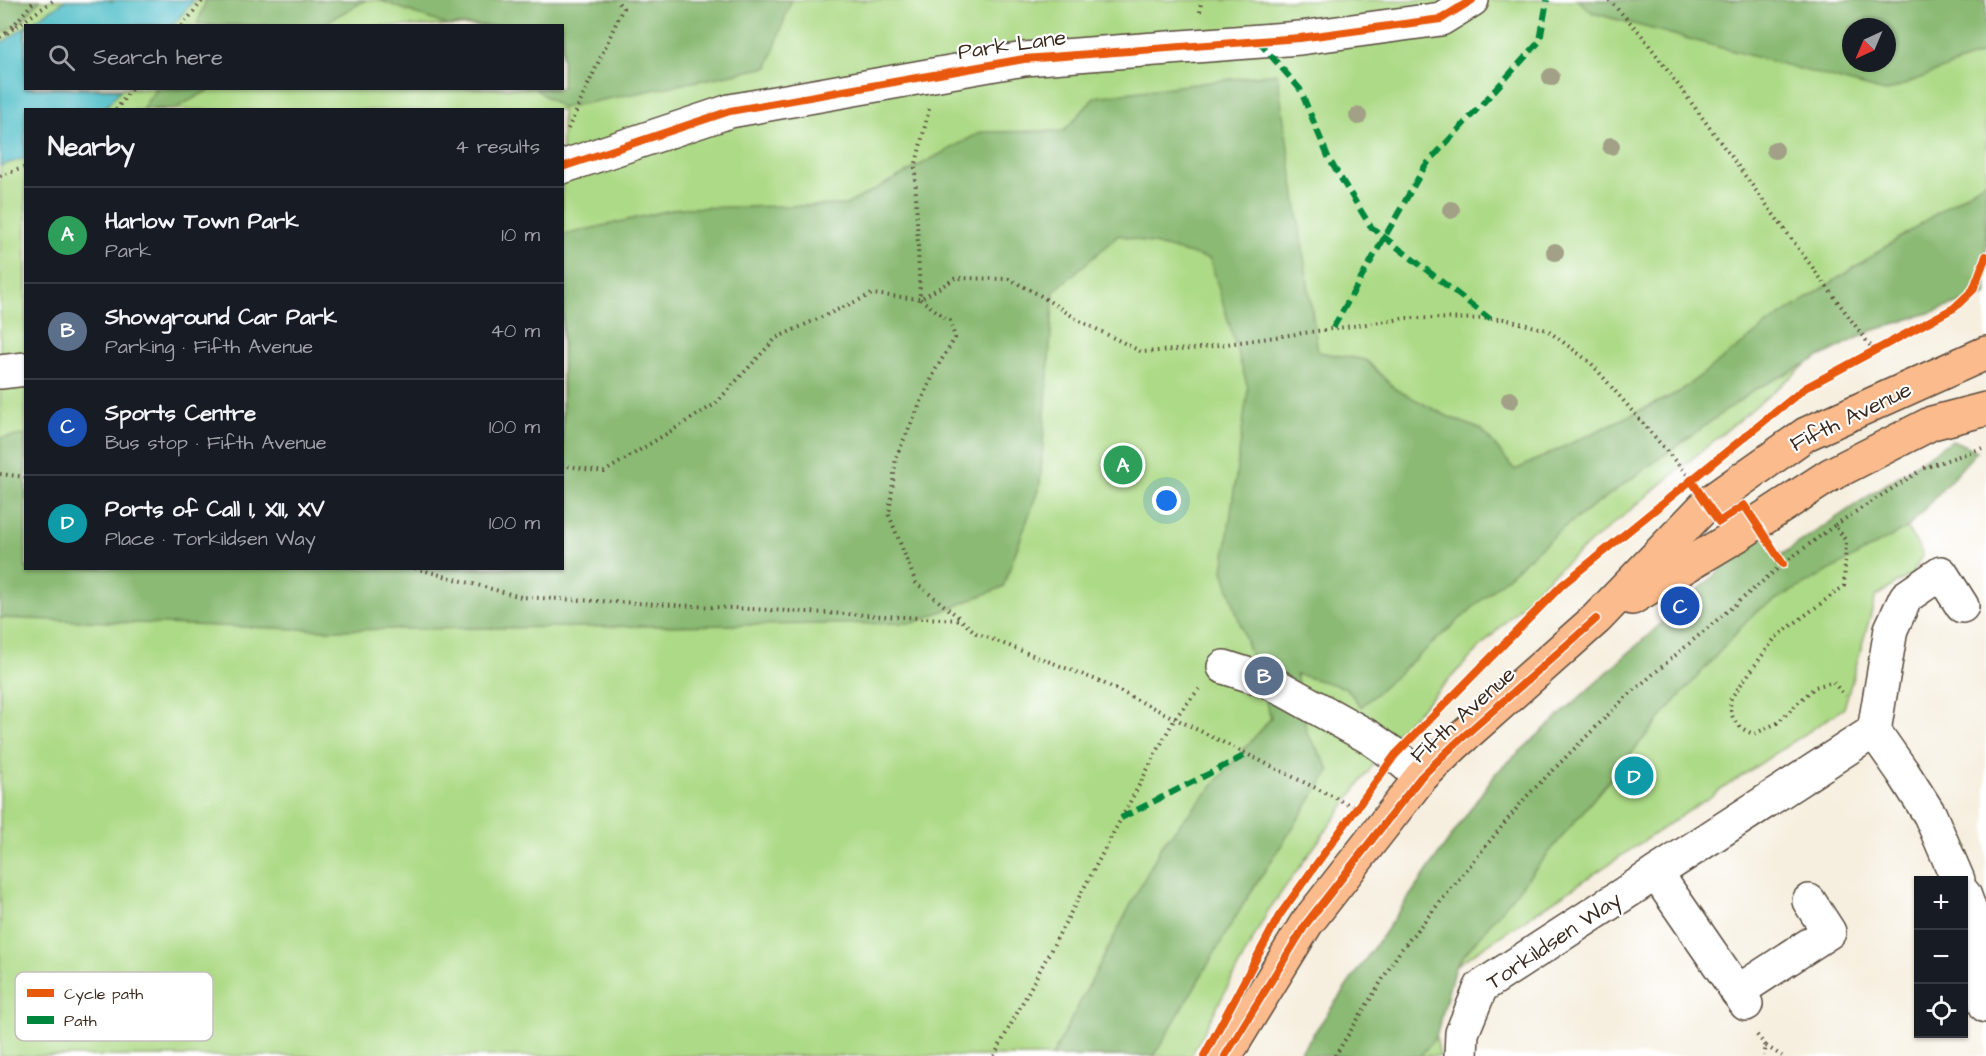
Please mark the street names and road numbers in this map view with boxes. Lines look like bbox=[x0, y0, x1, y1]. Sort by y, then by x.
street label: Park Lane bbox=[956, 22, 1068, 68]
street label: Fifth Avenue bbox=[1785, 374, 1917, 460]
street label: Fifth Avenue bbox=[1404, 659, 1522, 771]
street label: Torkildsen Way bbox=[1480, 884, 1628, 998]

